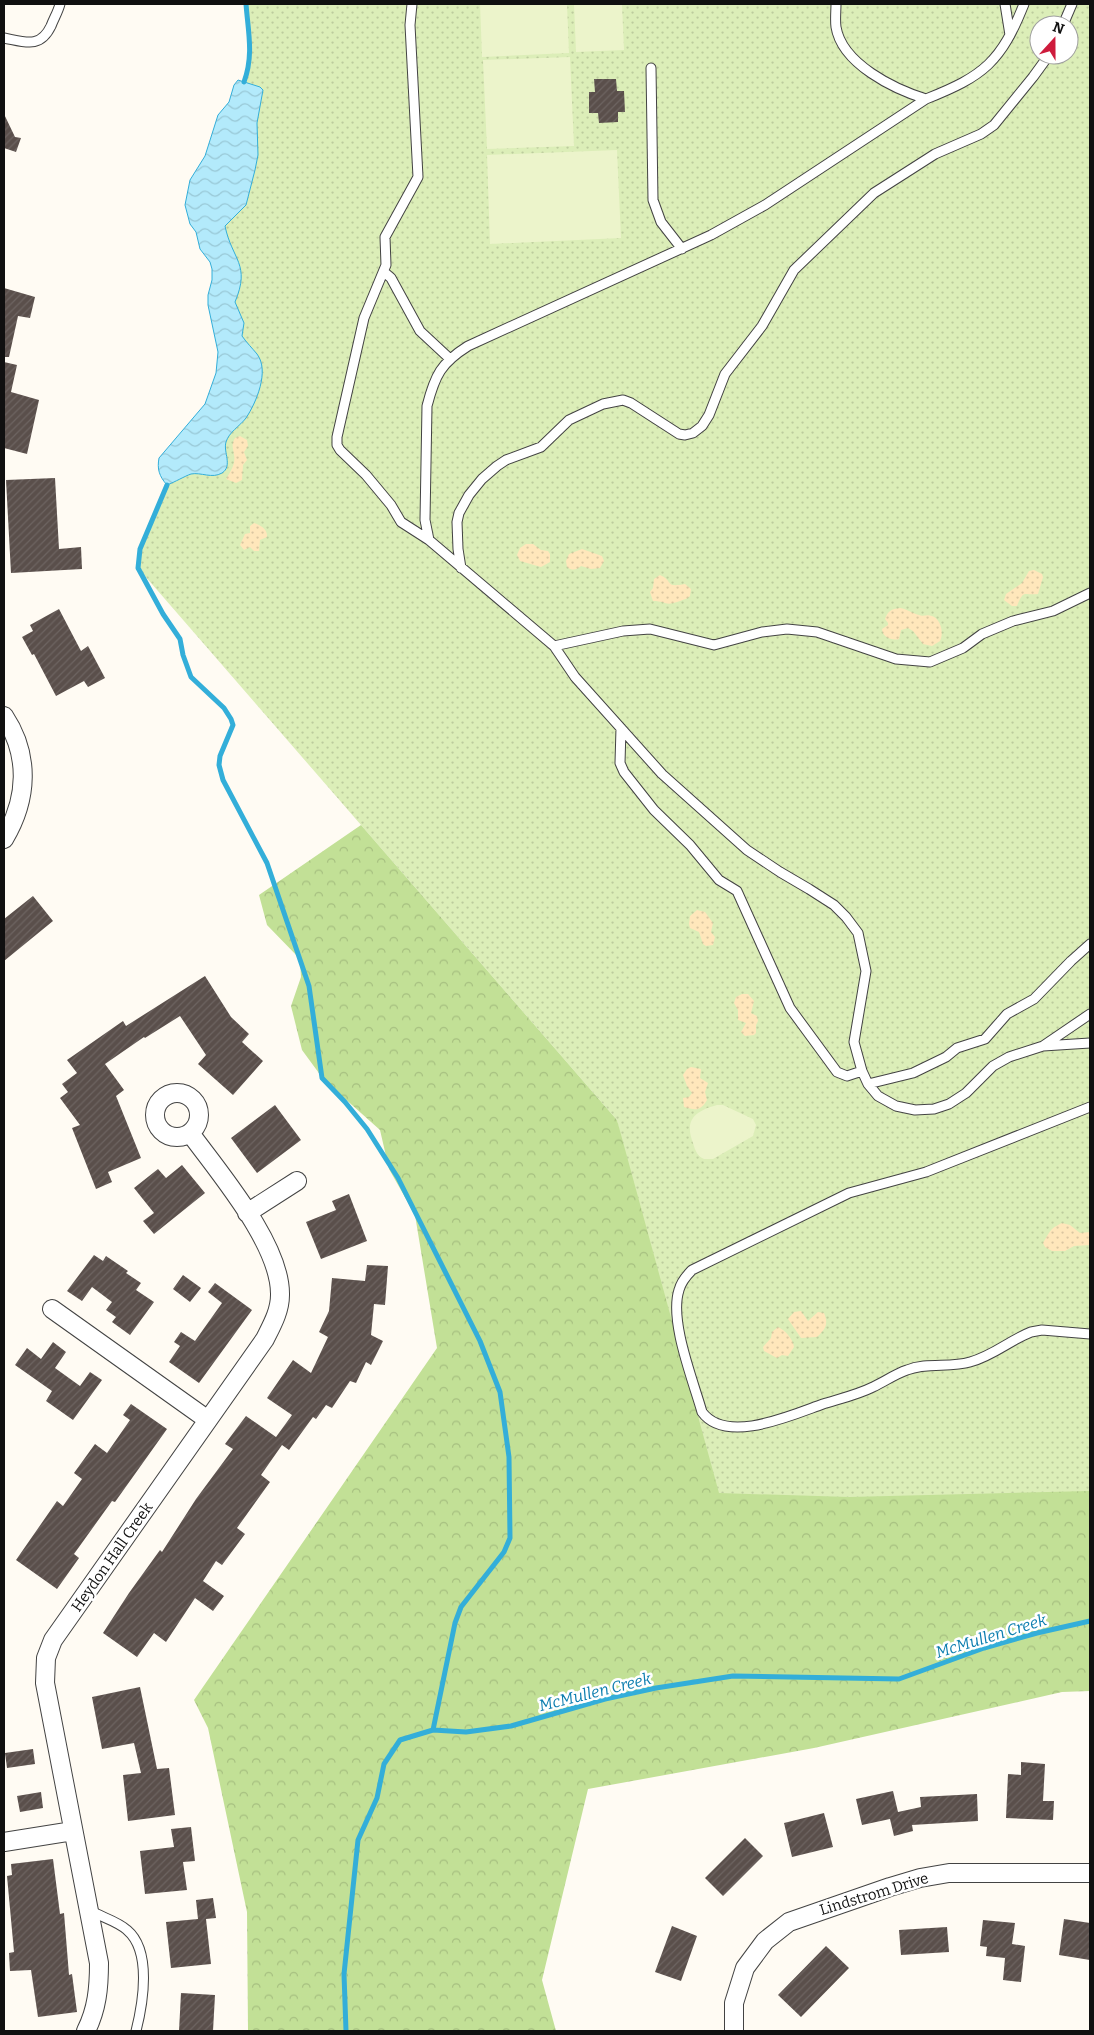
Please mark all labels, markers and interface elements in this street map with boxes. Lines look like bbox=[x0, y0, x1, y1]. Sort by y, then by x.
north arrow bbox=[1029, 15, 1079, 65]
text: N bbox=[1050, 18, 1067, 38]
street label: Heydon Hall Creek bbox=[68, 1499, 157, 1615]
water label: McMullen Creek bbox=[933, 1610, 1049, 1662]
water label: McMullen Creek bbox=[537, 1669, 653, 1715]
street label: Lindstrom Drive bbox=[817, 1869, 931, 1919]

